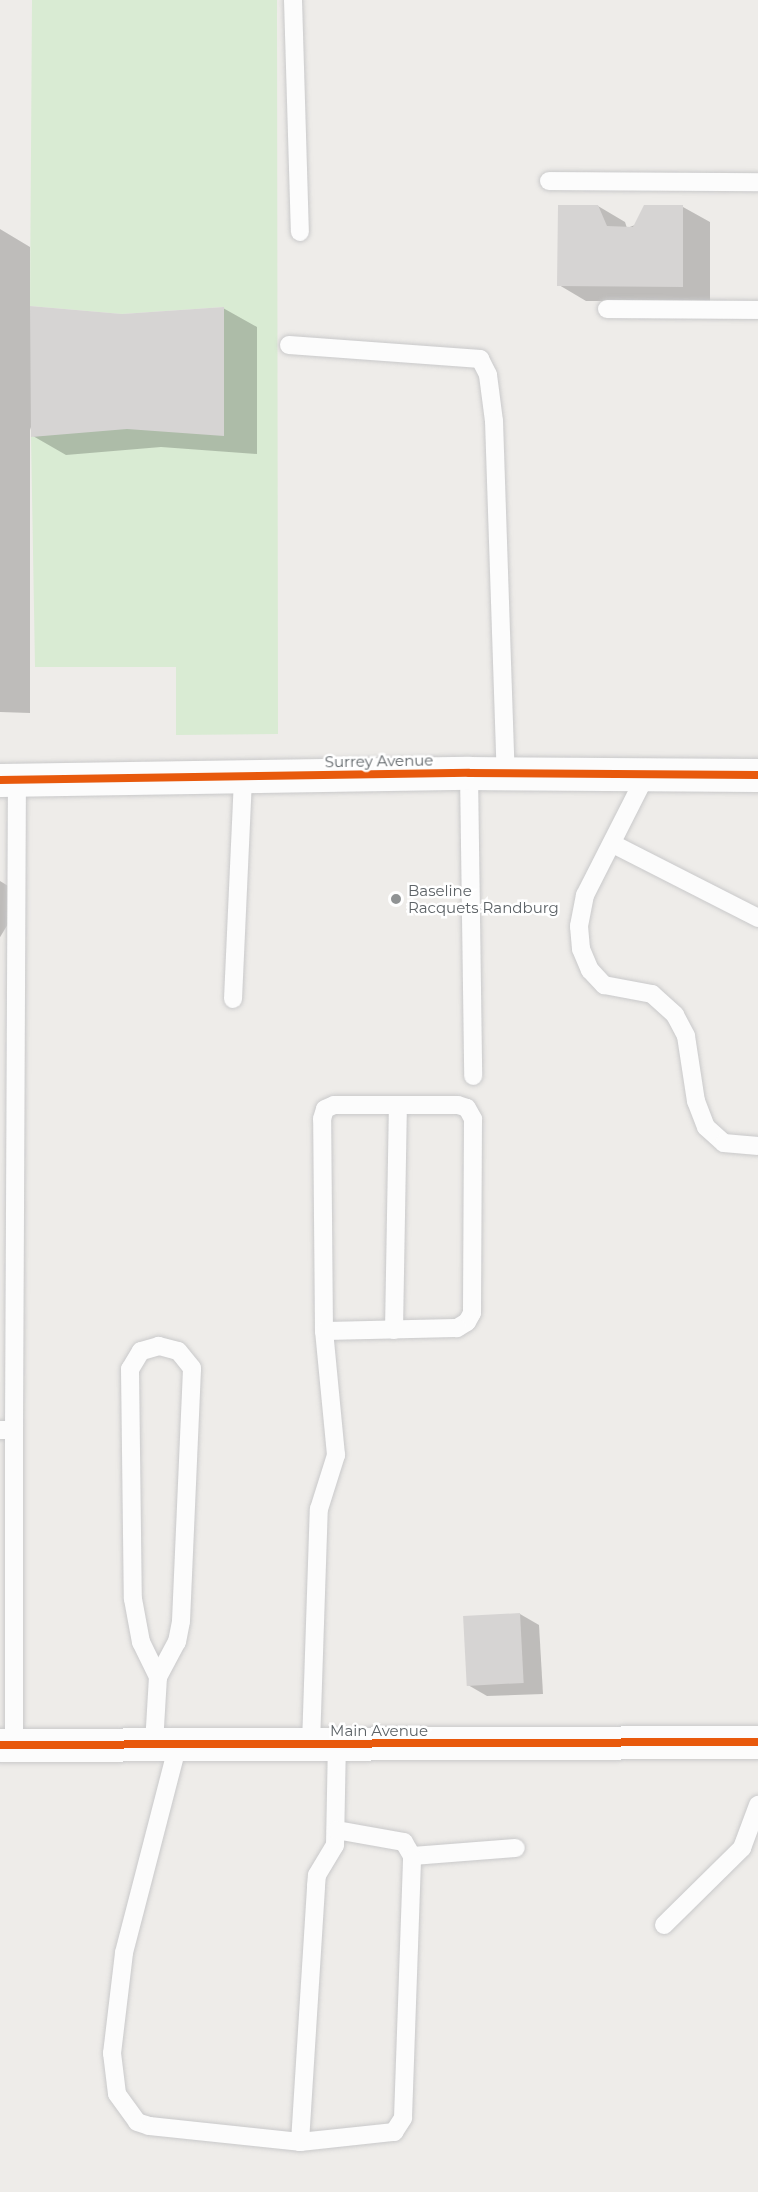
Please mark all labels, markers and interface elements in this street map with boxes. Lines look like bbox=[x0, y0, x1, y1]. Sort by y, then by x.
street label: Surrey Avenue bbox=[325, 751, 433, 771]
place label: Baseline Racquets Randburg bbox=[408, 881, 559, 916]
marker: Baseline Racquets Randburg bbox=[389, 892, 403, 906]
street label: Main Avenue bbox=[330, 1722, 428, 1740]

